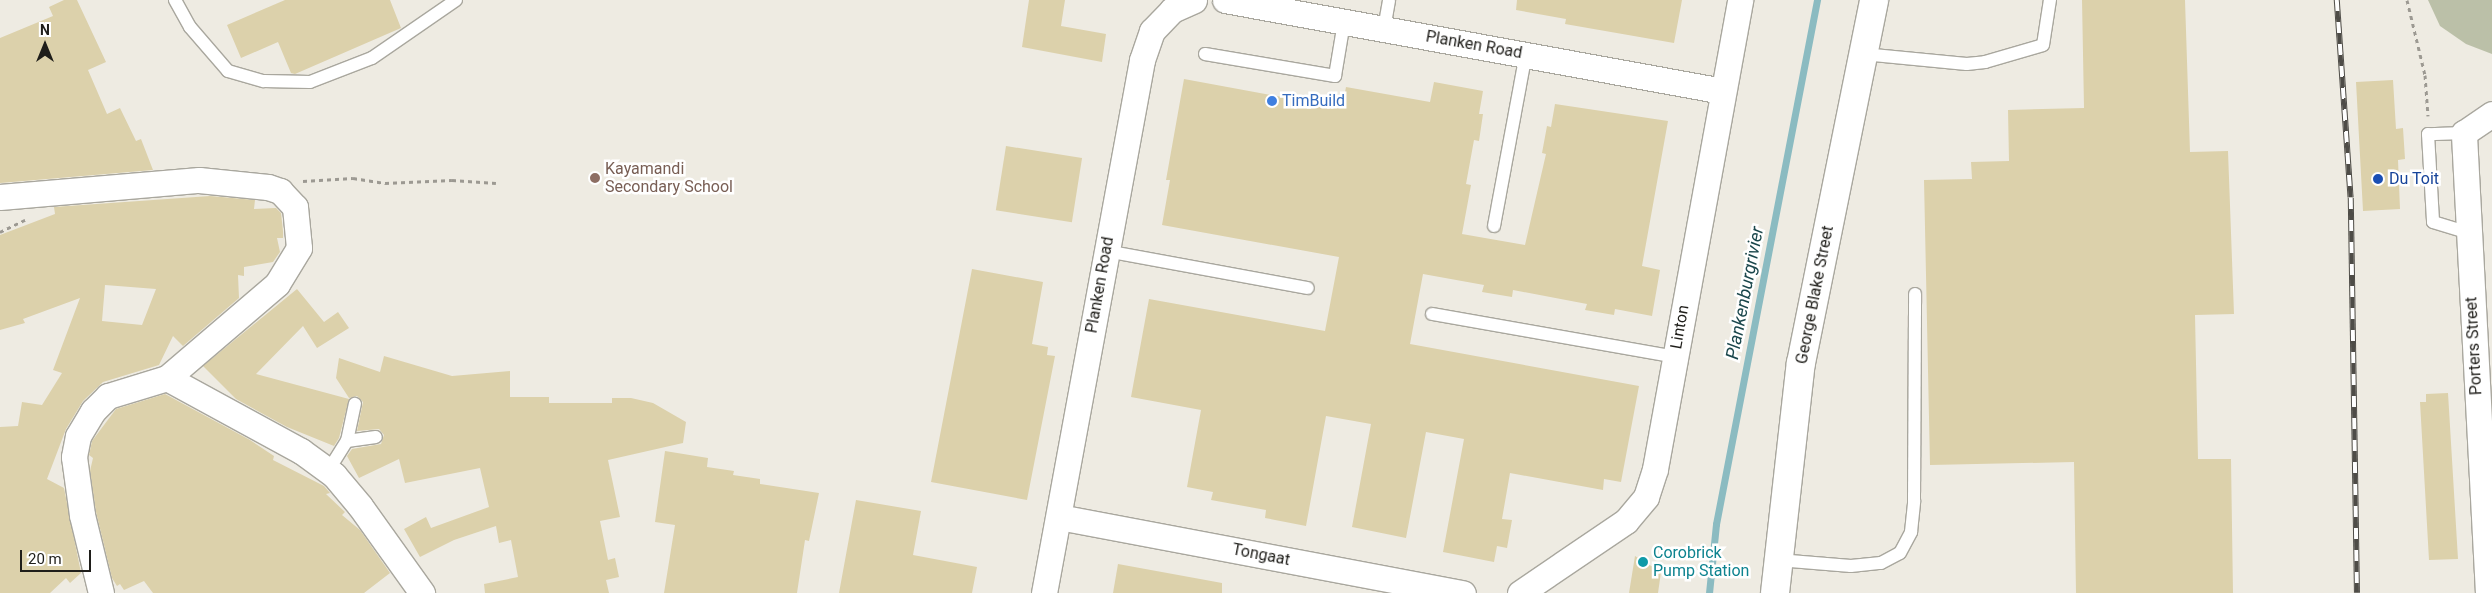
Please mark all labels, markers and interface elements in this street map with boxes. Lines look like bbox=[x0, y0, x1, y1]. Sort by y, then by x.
north arrow bbox=[20, 20, 70, 70]
text: N bbox=[40, 22, 50, 38]
street label: Planken Road bbox=[1424, 27, 1524, 63]
place label: TimBuild bbox=[1282, 91, 1345, 111]
marker: TimBuild bbox=[1266, 95, 1278, 107]
place label: Kayamandi Secondary School bbox=[605, 159, 733, 197]
place label: Du Toit bbox=[2389, 169, 2439, 189]
marker: Kayamandi Secondary School bbox=[589, 172, 601, 184]
marker: Du Toit bbox=[2371, 172, 2385, 186]
street label: George Blake Street bbox=[1792, 224, 1838, 366]
water label: Plankenburgrivier bbox=[1722, 225, 1768, 361]
street label: Planken Road bbox=[1082, 235, 1118, 335]
street label: Porters Street bbox=[2462, 296, 2486, 396]
street label: Linton bbox=[1667, 303, 1693, 351]
scale bar bbox=[22, 540, 94, 572]
street label: Tongaat bbox=[1231, 540, 1291, 570]
place label: Corobrick Pump Station bbox=[1653, 543, 1749, 581]
text: 20 m bbox=[28, 550, 62, 568]
marker: Corobrick Pump Station bbox=[1637, 556, 1649, 568]

